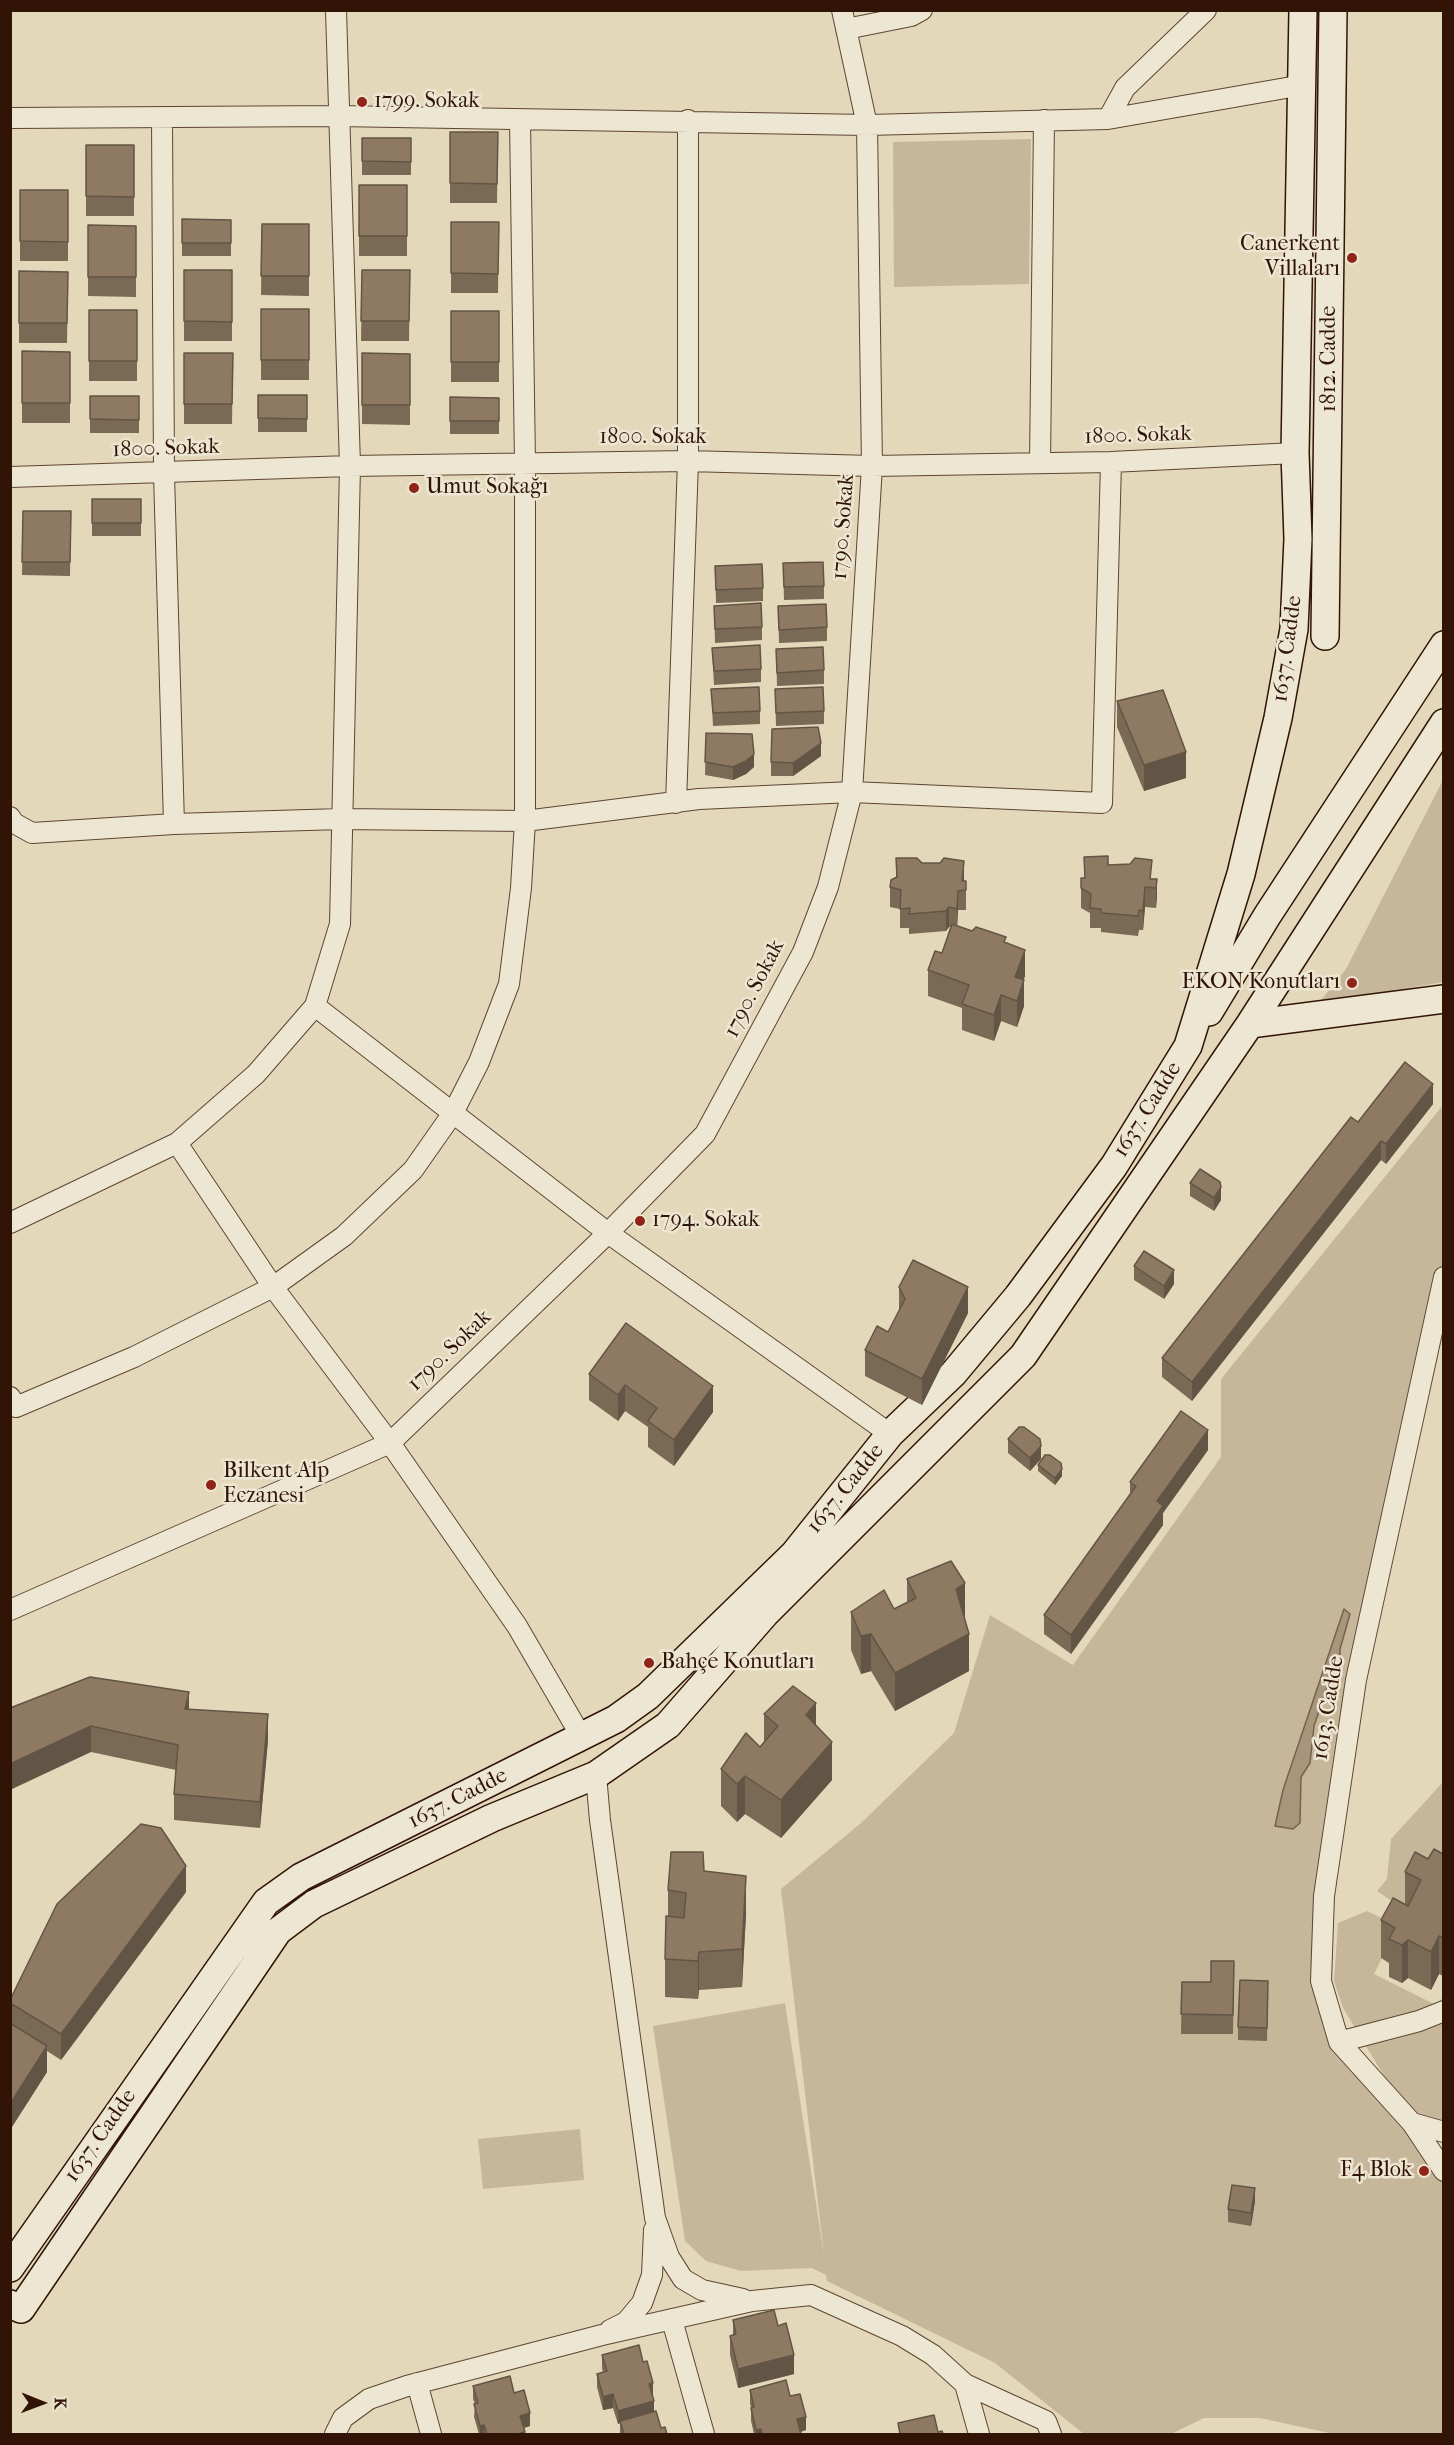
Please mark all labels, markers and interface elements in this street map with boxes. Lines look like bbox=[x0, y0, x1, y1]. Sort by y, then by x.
place label: 1799. Sokak bbox=[374, 89, 480, 115]
marker: 1799. Sokak bbox=[355, 95, 369, 109]
place label: Canerkent Villaları bbox=[1240, 232, 1340, 284]
marker: Canerkent Villaları bbox=[1345, 251, 1359, 265]
street label: 1812. Cadde bbox=[1317, 306, 1343, 412]
street label: 1800. Sokak bbox=[1084, 421, 1192, 451]
street label: 1800. Sokak bbox=[599, 425, 707, 451]
street label: 1800. Sokak bbox=[112, 434, 220, 464]
street label: 1790. Sokak bbox=[827, 473, 861, 581]
place label: Umut Sokağı bbox=[426, 475, 548, 501]
marker: Umut Sokağı bbox=[407, 481, 421, 495]
street label: 1637. Cadde bbox=[1267, 594, 1309, 704]
street label: 1790. Sokak bbox=[719, 936, 791, 1042]
place label: EKON Konutları bbox=[1181, 970, 1340, 996]
marker: EKON Konutları bbox=[1345, 976, 1359, 990]
street label: 1637. Cadde bbox=[1108, 1057, 1188, 1163]
place label: 1794. Sokak bbox=[652, 1208, 759, 1234]
marker: 1794. Sokak bbox=[633, 1214, 647, 1228]
street label: 1790. Sokak bbox=[403, 1305, 497, 1397]
street label: 1637. Cadde bbox=[802, 1439, 890, 1539]
place label: Bilkent Alp Eczanesi bbox=[223, 1459, 329, 1510]
marker: Bilkent Alp Eczanesi bbox=[204, 1478, 218, 1492]
place label: Bahçe Konutları bbox=[661, 1650, 815, 1676]
street label: 1613. Cadde bbox=[1308, 1654, 1350, 1762]
marker: Bahçe Konutları bbox=[642, 1656, 656, 1670]
street label: 1637. Cadde bbox=[404, 1763, 512, 1835]
street label: 1637. Cadde bbox=[59, 2084, 143, 2188]
place label: F4 Blok bbox=[1340, 2158, 1412, 2184]
marker: F4 Blok bbox=[1417, 2164, 1431, 2178]
north arrow bbox=[12, 2373, 72, 2433]
text: K bbox=[51, 2397, 70, 2409]

